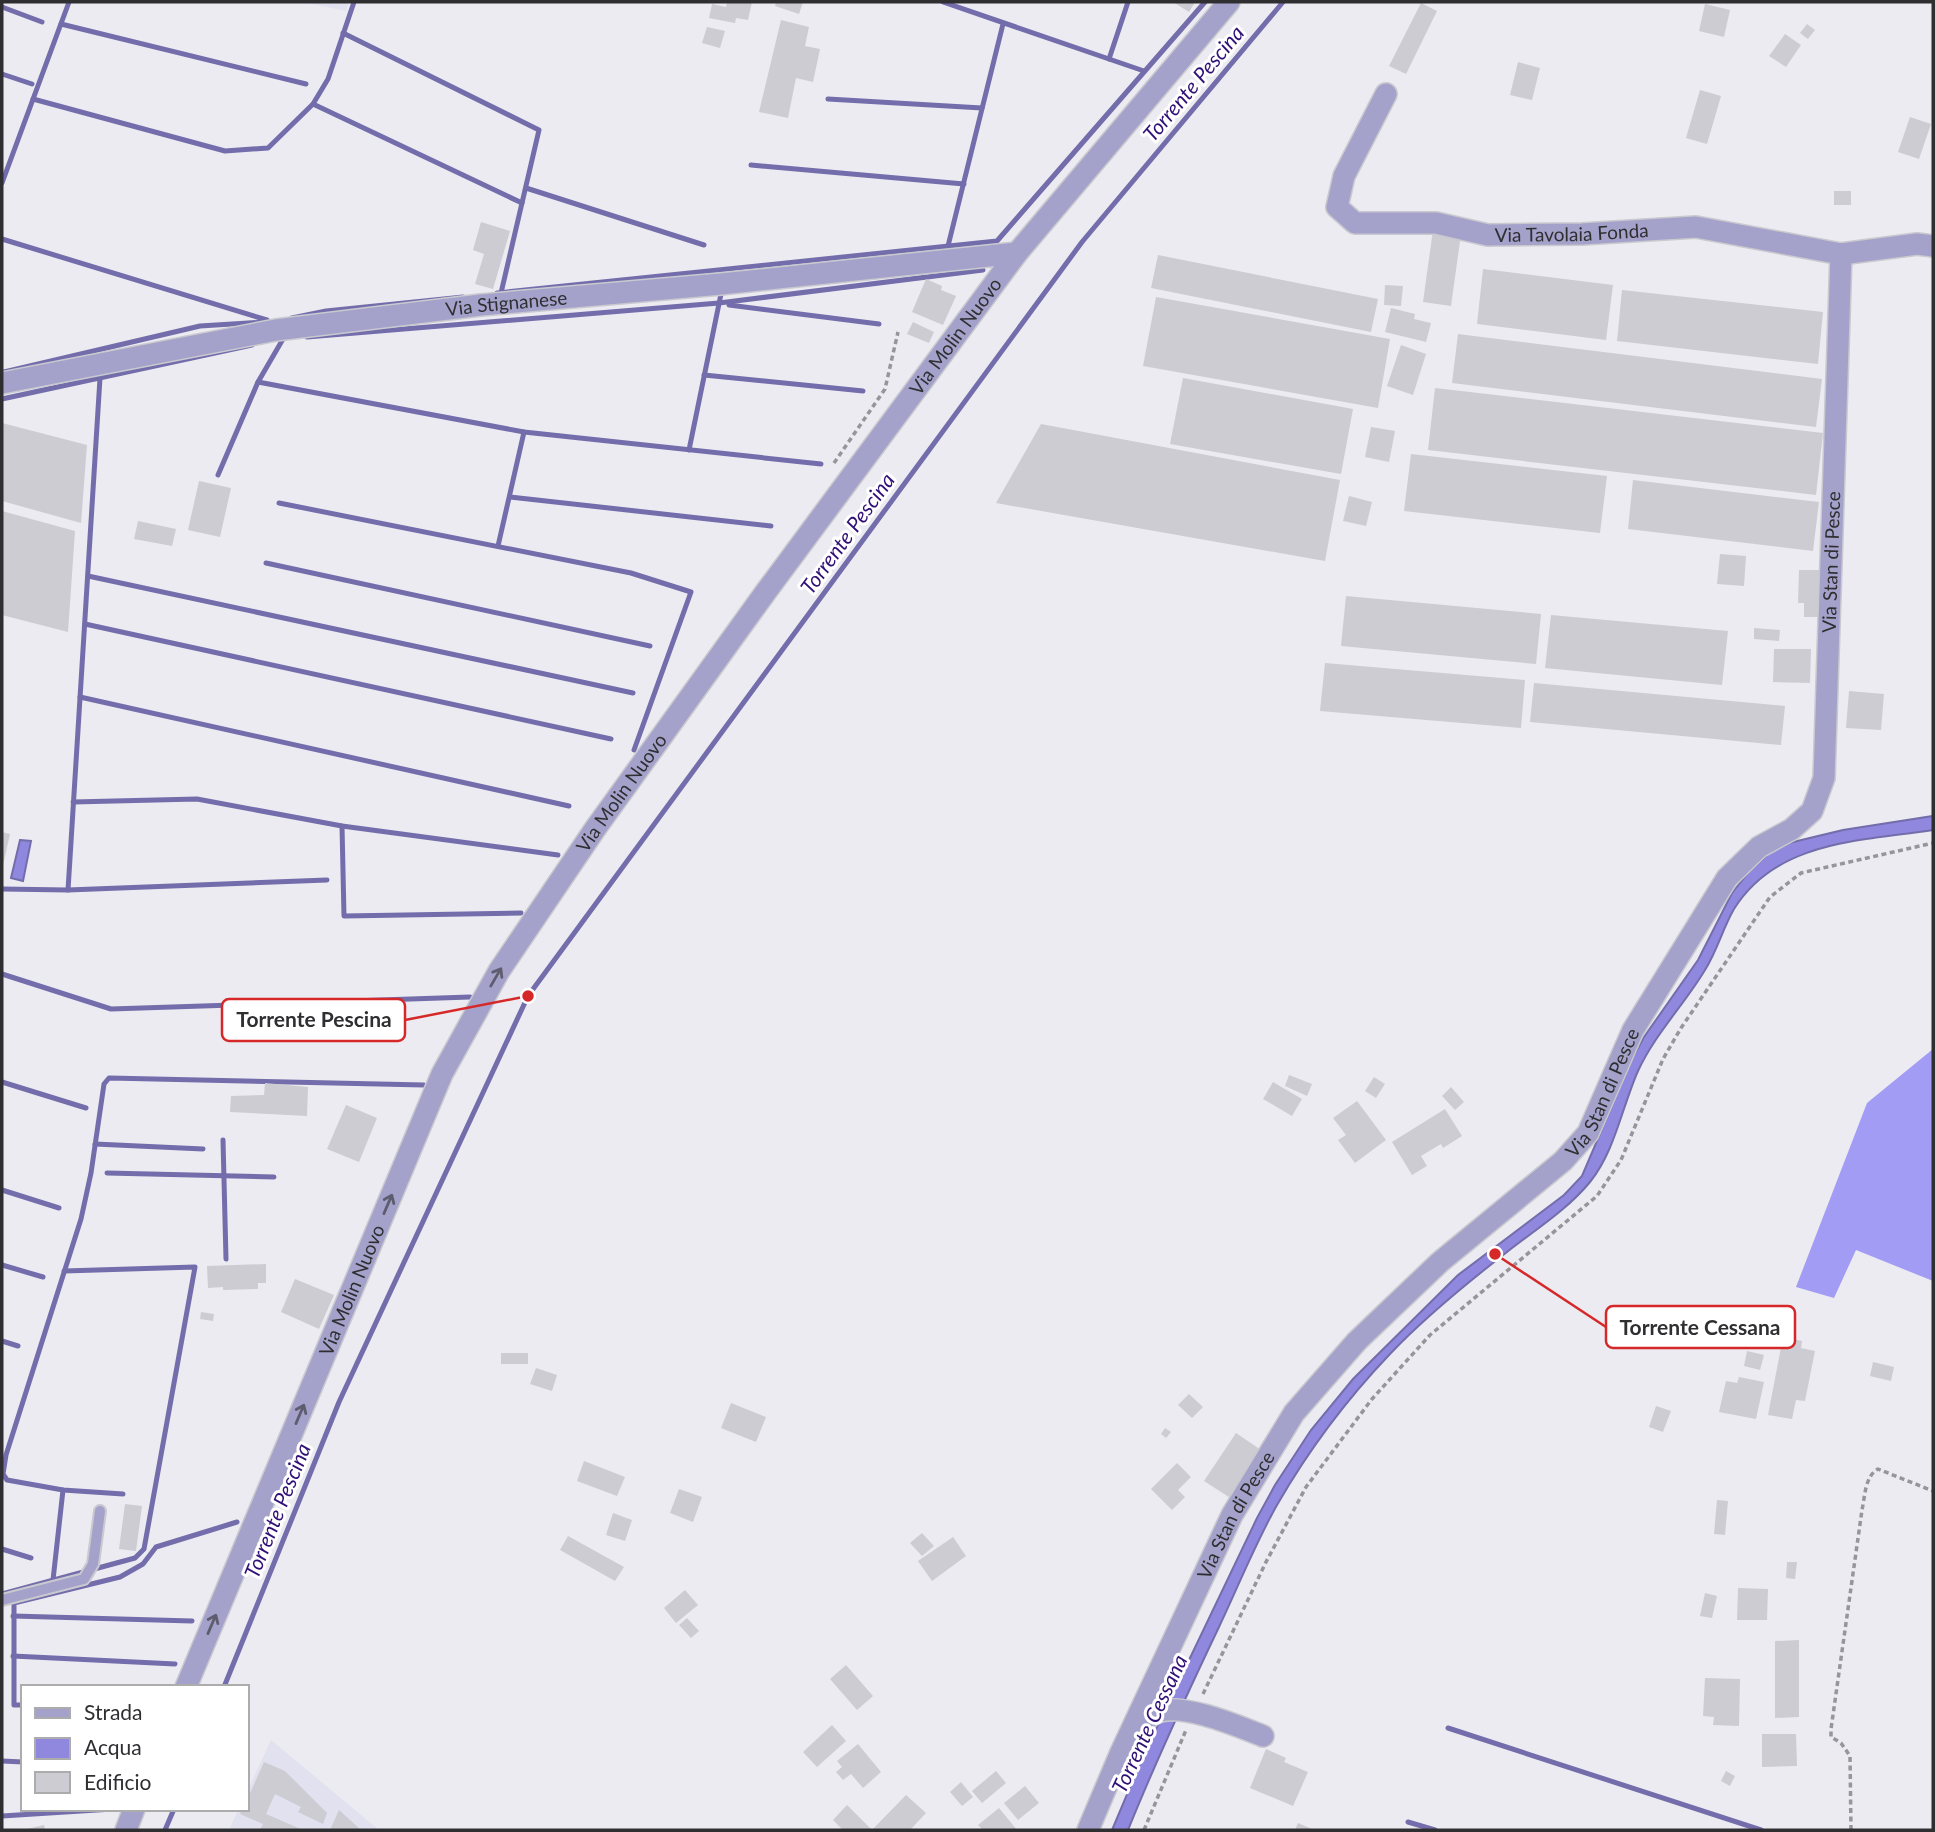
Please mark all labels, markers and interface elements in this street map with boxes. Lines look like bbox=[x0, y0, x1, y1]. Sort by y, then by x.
water label: Torrente Pescina bbox=[1137, 20, 1248, 146]
street label: Via Tavolaia Fonda bbox=[1494, 218, 1649, 246]
street label: Via Molin Nuovo bbox=[904, 273, 1006, 399]
street label: Via Stignanese bbox=[444, 286, 568, 320]
water label: Torrente Pescina bbox=[795, 468, 899, 598]
street label: Via Stan di Pesce bbox=[1817, 491, 1844, 633]
street label: Via Molin Nuovo bbox=[571, 729, 671, 856]
one-way arrow bbox=[489, 967, 503, 987]
callout: Torrente Pescina bbox=[222, 999, 405, 1041]
text: Torrente Pescina bbox=[236, 1006, 392, 1031]
street label: Via Stan di Pesce bbox=[1560, 1025, 1643, 1162]
one-way arrow bbox=[382, 1194, 395, 1215]
street label: Via Molin Nuovo bbox=[314, 1221, 389, 1359]
callout: Torrente Cessana bbox=[1606, 1306, 1795, 1348]
text: Torrente Cessana bbox=[1620, 1314, 1780, 1339]
one-way arrow bbox=[294, 1404, 307, 1425]
water label: Torrente Pescina bbox=[238, 1439, 315, 1582]
street label: Via Stan di Pesce bbox=[1192, 1447, 1279, 1582]
one-way arrow bbox=[207, 1614, 220, 1635]
water label: Torrente Cessana bbox=[1106, 1650, 1192, 1796]
legend bbox=[21, 1685, 248, 1811]
text: Strada bbox=[84, 1699, 143, 1724]
text: Acqua bbox=[84, 1734, 142, 1759]
text: Edificio bbox=[84, 1769, 152, 1794]

